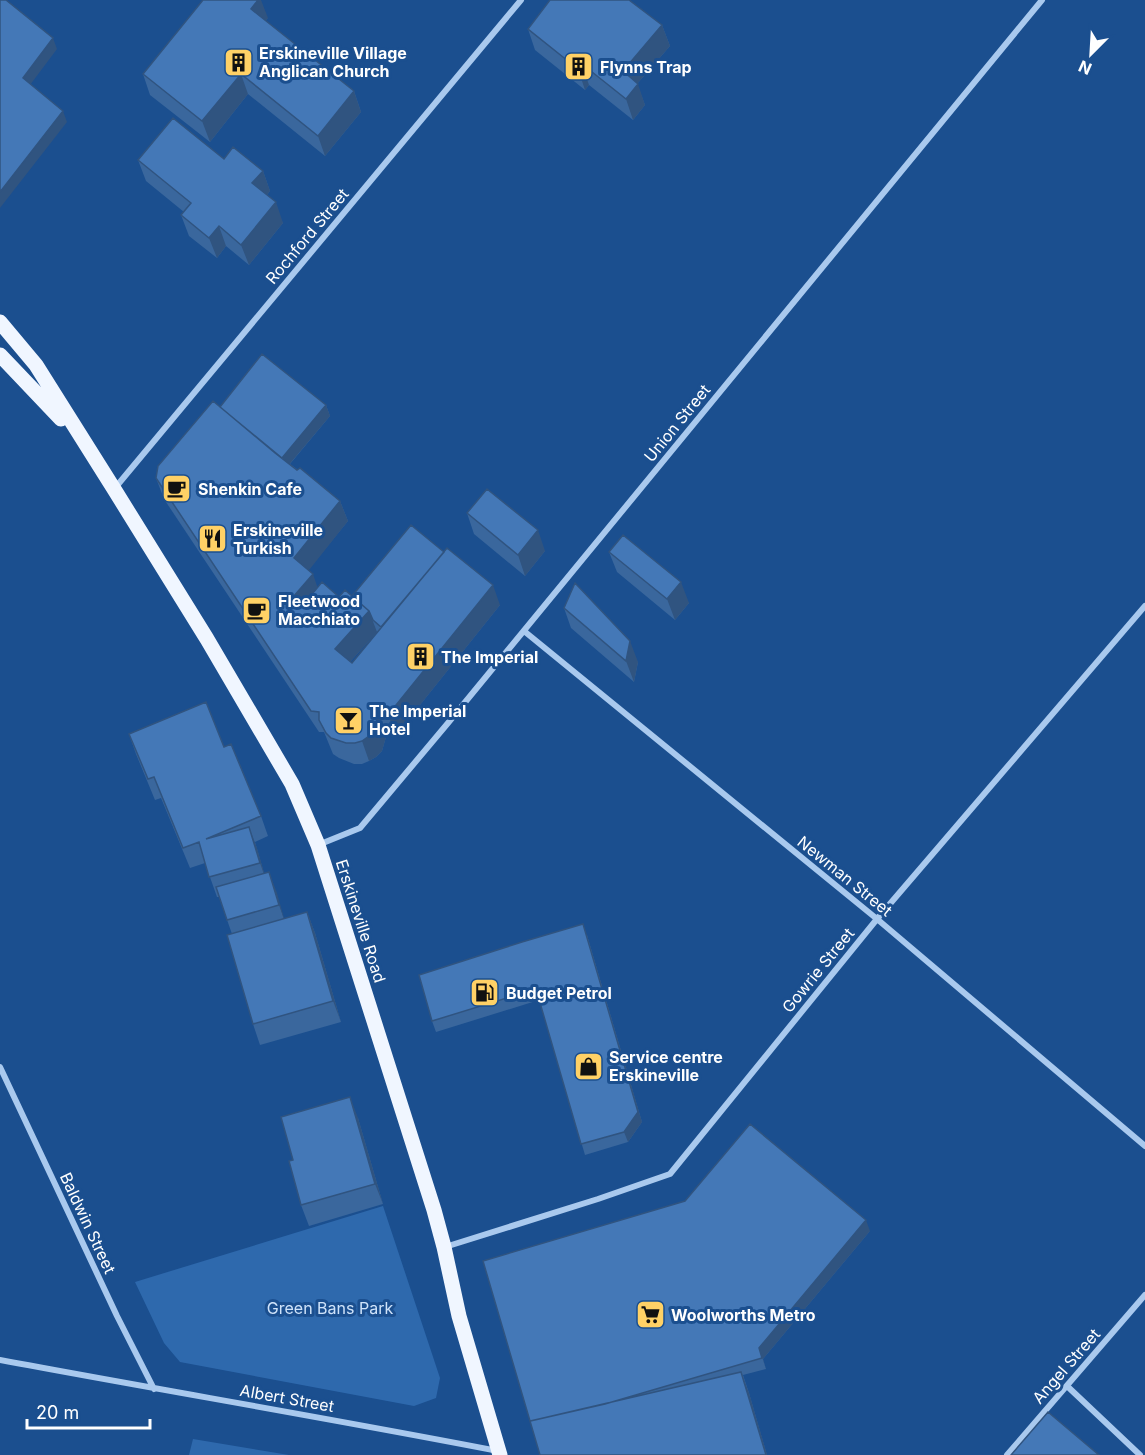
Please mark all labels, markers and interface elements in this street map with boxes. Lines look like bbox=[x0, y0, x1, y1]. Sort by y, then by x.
north arrow bbox=[1061, 24, 1121, 84]
place label: Erskineville Village Anglican Church bbox=[259, 43, 407, 81]
building icon: Erskineville Village Anglican Church bbox=[222, 46, 254, 78]
building icon: Flynns Trap bbox=[563, 51, 595, 83]
text: N bbox=[1075, 56, 1095, 79]
place label: Flynns Trap bbox=[600, 57, 692, 77]
street label: Rochford Street bbox=[261, 184, 353, 288]
street label: Union Street bbox=[640, 380, 714, 466]
cafe icon: Shenkin Cafe bbox=[161, 473, 193, 505]
place label: Shenkin Cafe bbox=[198, 479, 302, 499]
place label: Erskineville Turkish bbox=[233, 520, 323, 558]
restaurant icon: Erskineville Turkish bbox=[196, 523, 228, 555]
place label: Fleetwood Macchiato bbox=[278, 591, 360, 629]
cafe icon: Fleetwood Macchiato bbox=[241, 594, 273, 626]
building icon: The Imperial bbox=[404, 641, 436, 673]
place label: The Imperial bbox=[441, 647, 538, 667]
place label: The Imperial Hotel bbox=[369, 701, 466, 739]
bar icon: The Imperial Hotel bbox=[332, 704, 364, 736]
street label: Newman Street bbox=[794, 832, 896, 920]
street label: Erskineville Road bbox=[332, 857, 390, 985]
street label: Gowrie Street bbox=[778, 924, 858, 1016]
fuel station icon: Budget Petrol bbox=[469, 977, 501, 1009]
place label: Budget Petrol bbox=[506, 983, 612, 1003]
place label: Service centre Erskineville bbox=[609, 1047, 723, 1085]
shop icon: Service centre Erskineville bbox=[572, 1050, 604, 1082]
street label: Baldwin Street bbox=[56, 1169, 120, 1277]
park label: Green Bans Park bbox=[267, 1298, 393, 1318]
supermarket icon: Woolworths Metro bbox=[634, 1299, 666, 1331]
place label: Woolworths Metro bbox=[671, 1305, 816, 1325]
street label: Angel Street bbox=[1028, 1324, 1104, 1408]
street label: Albert Street bbox=[238, 1380, 336, 1416]
scale bar bbox=[27, 1392, 150, 1430]
text: 20 m bbox=[36, 1402, 79, 1423]

